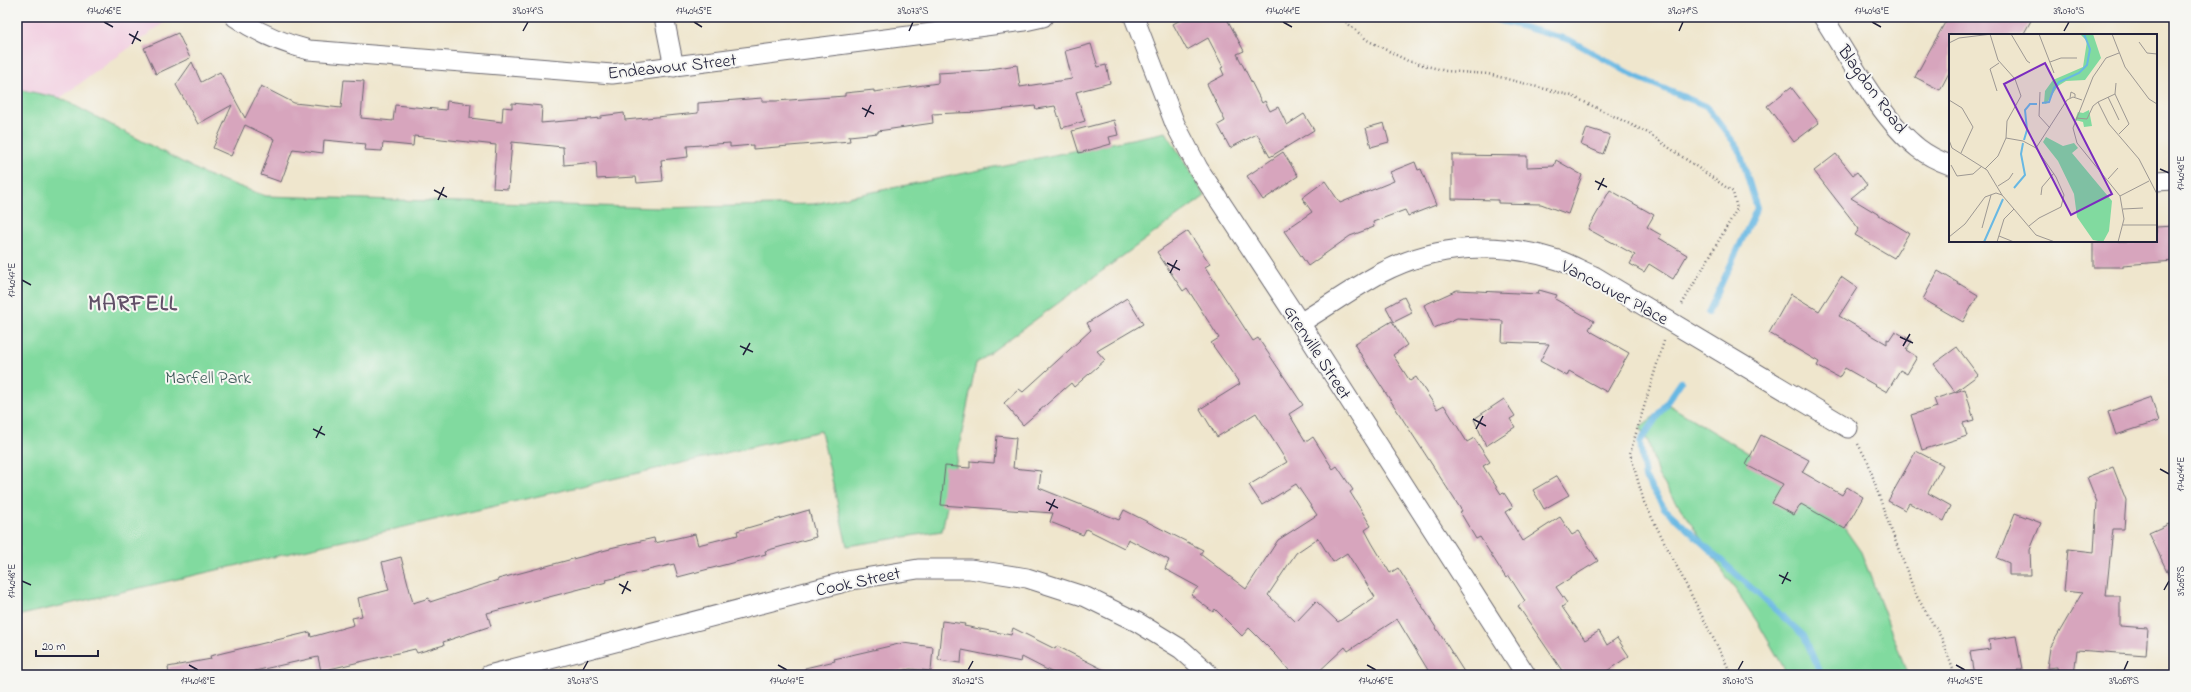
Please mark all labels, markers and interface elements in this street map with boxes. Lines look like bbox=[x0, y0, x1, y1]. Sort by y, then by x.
text: 174.046°E bbox=[86, 4, 122, 19]
text: 39.074°S bbox=[513, 4, 544, 19]
text: 174.045°E bbox=[676, 4, 712, 19]
text: 39.073°S bbox=[898, 4, 929, 19]
text: 174.044°E bbox=[1266, 4, 1300, 19]
text: 39.071°S bbox=[1668, 4, 1699, 19]
text: 174.043°E bbox=[1855, 4, 1889, 19]
text: 39.070°S bbox=[2053, 4, 2085, 19]
inset map bbox=[1949, 34, 2157, 242]
street label: Blagdon Road bbox=[1829, 40, 1912, 140]
street label: Endeavour Street bbox=[606, 48, 738, 88]
text: 174.043°E bbox=[2174, 156, 2189, 190]
street label: Vancouver Place bbox=[1555, 254, 1673, 333]
text: 174.047°E bbox=[5, 263, 20, 297]
district label: MARFELL bbox=[88, 289, 178, 321]
street label: Grenville Street bbox=[1276, 301, 1357, 405]
park label: Marfell Park bbox=[165, 366, 251, 392]
text: 174.044°E bbox=[2174, 457, 2189, 491]
street label: Cook Street bbox=[814, 561, 903, 605]
text: 174.048°E bbox=[5, 564, 20, 598]
text: 39.069°S bbox=[2174, 565, 2189, 596]
scale bar bbox=[36, 632, 98, 658]
text: 20 m bbox=[42, 638, 65, 656]
text: 174.048°E bbox=[181, 674, 215, 689]
text: 39.073°S bbox=[568, 674, 599, 689]
text: 174.047°E bbox=[770, 674, 804, 689]
text: 39.072°S bbox=[952, 674, 984, 689]
text: 174.046°E bbox=[1358, 674, 1394, 689]
text: 39.070°S bbox=[1722, 674, 1754, 689]
text: 174.045°E bbox=[1947, 674, 1983, 689]
text: 39.069°S bbox=[2109, 674, 2140, 689]

